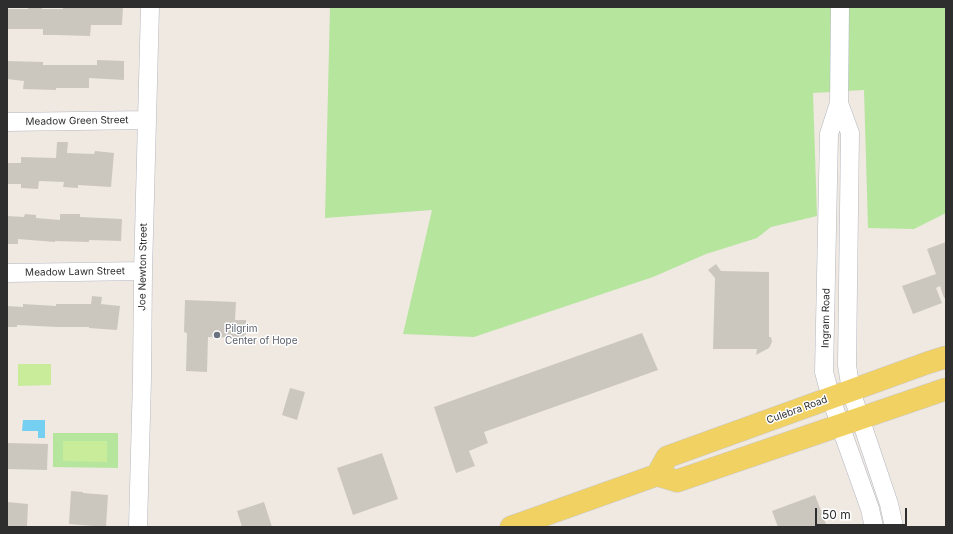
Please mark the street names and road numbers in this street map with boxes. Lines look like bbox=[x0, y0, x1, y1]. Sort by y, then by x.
street label: Meadow Green Street bbox=[25, 114, 129, 128]
street label: Joe Newton Street bbox=[136, 223, 150, 311]
street label: Meadow Lawn Street bbox=[25, 265, 125, 279]
street label: Ingram Road bbox=[819, 288, 833, 348]
street label: Culebra Road bbox=[765, 393, 829, 427]

